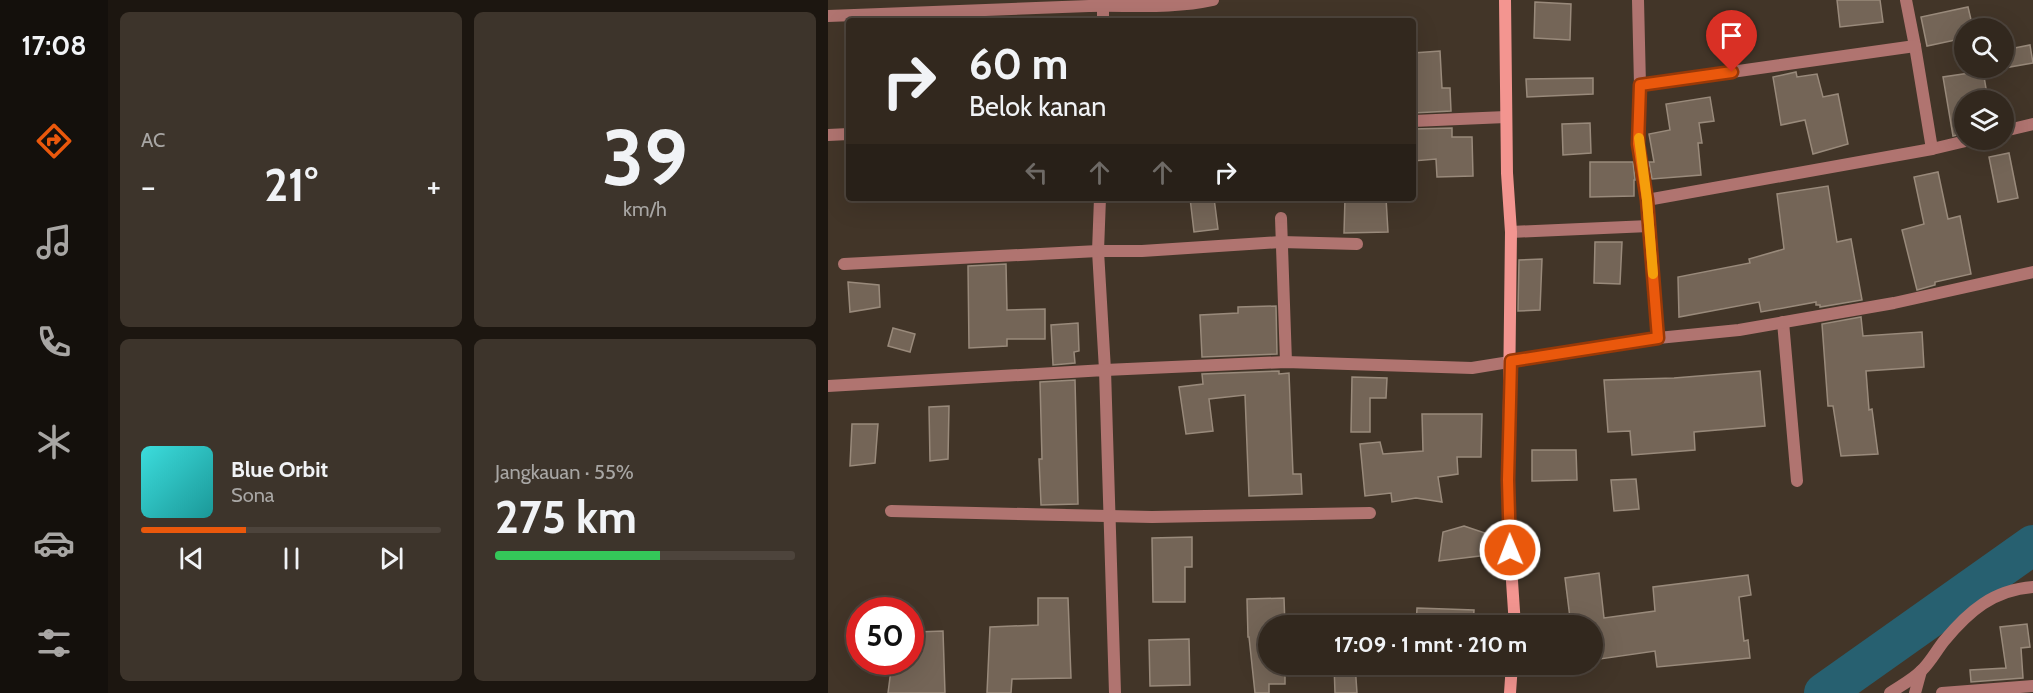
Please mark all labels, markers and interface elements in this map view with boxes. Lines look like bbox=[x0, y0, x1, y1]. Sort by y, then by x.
pin bbox=[1706, 10, 1757, 72]
map controls bbox=[1954, 18, 2014, 150]
button: search bbox=[1954, 18, 2014, 78]
icon: arrive bbox=[1715, 19, 1748, 52]
text: 17:08 bbox=[21, 29, 87, 62]
text: 60 m bbox=[969, 38, 1068, 90]
icon: right bbox=[870, 42, 948, 120]
text: Belok kanan bbox=[969, 90, 1106, 123]
button: layers bbox=[1954, 90, 2014, 150]
text: 39 bbox=[602, 110, 688, 205]
icon: directions bbox=[33, 120, 75, 162]
text: AC bbox=[141, 128, 165, 152]
icon: left bbox=[1020, 156, 1053, 189]
icon: ahead bbox=[1083, 156, 1116, 189]
icon: ahead bbox=[1146, 156, 1179, 189]
icon: right bbox=[1209, 156, 1242, 189]
text: 21° bbox=[264, 158, 318, 212]
text: − bbox=[141, 166, 156, 206]
text: + bbox=[426, 166, 441, 206]
text: km/h bbox=[623, 197, 667, 221]
icon: music bbox=[33, 221, 75, 263]
icon: phone bbox=[33, 321, 75, 363]
icon: climate bbox=[33, 421, 75, 463]
text: Blue Orbit bbox=[231, 456, 328, 483]
text: Jangkauan · 55% bbox=[495, 460, 634, 484]
text: Sona bbox=[231, 483, 274, 507]
text: 275 km bbox=[495, 490, 637, 544]
position arrow bbox=[1478, 518, 1542, 582]
icon: car bbox=[33, 522, 75, 564]
icon: previous bbox=[175, 542, 208, 575]
icon: pause bbox=[275, 542, 308, 575]
icon: next bbox=[375, 542, 408, 575]
speed limit sign: 50 bbox=[846, 597, 924, 675]
icon: filters bbox=[33, 622, 75, 664]
text: 17:09 · 1 mnt · 210 m bbox=[1334, 631, 1527, 658]

